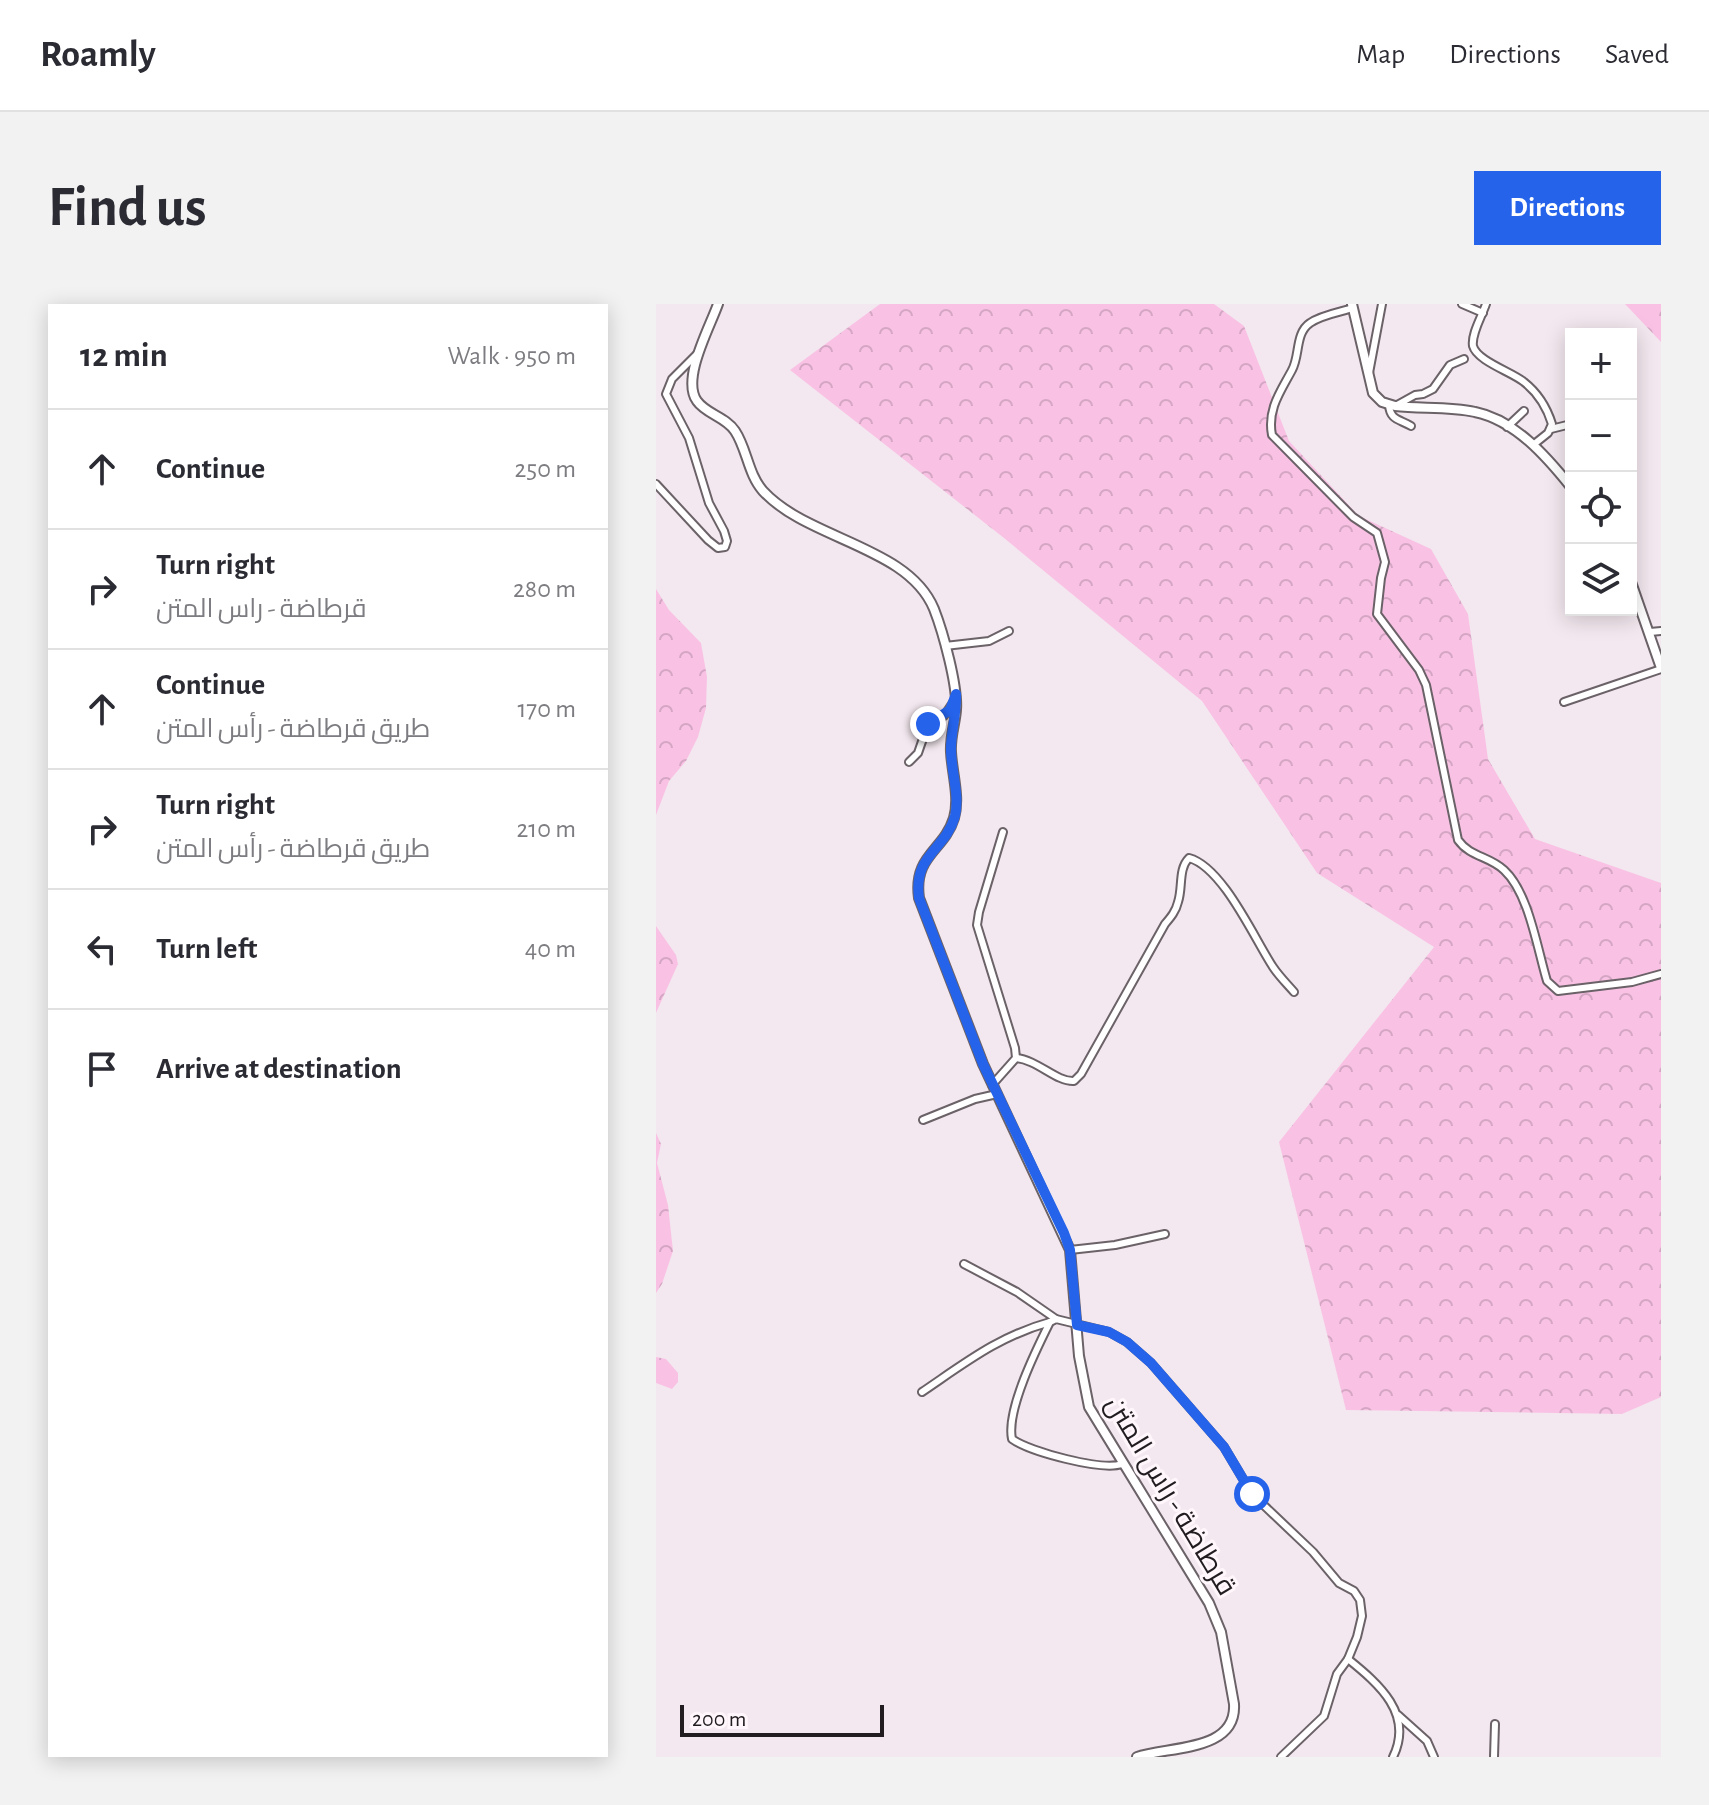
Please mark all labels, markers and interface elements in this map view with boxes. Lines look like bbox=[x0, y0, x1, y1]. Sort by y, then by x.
text: Roamly bbox=[40, 36, 156, 74]
text: Map bbox=[1356, 41, 1405, 69]
text: Directions bbox=[1449, 41, 1561, 69]
text: Saved bbox=[1605, 41, 1669, 69]
button: Directions bbox=[1474, 171, 1661, 245]
text: Find us bbox=[48, 180, 206, 236]
map controls bbox=[1565, 328, 1637, 616]
button: + bbox=[1565, 328, 1637, 400]
text: 12 min bbox=[80, 339, 168, 373]
text: Walk · 950 m bbox=[447, 343, 576, 369]
button: − bbox=[1565, 400, 1637, 472]
icon: ahead bbox=[80, 447, 124, 491]
text: Continue bbox=[156, 454, 265, 484]
text: 250 m bbox=[514, 456, 576, 482]
button: locate bbox=[1565, 472, 1637, 544]
button: layers bbox=[1565, 544, 1637, 616]
text: Turn right bbox=[156, 550, 275, 580]
icon: right bbox=[80, 567, 124, 611]
text: 280 m bbox=[513, 576, 576, 602]
text: قرطاضة - راس المتن bbox=[156, 596, 367, 622]
text: Continue bbox=[156, 670, 265, 700]
icon: ahead bbox=[80, 687, 124, 731]
text: 170 m bbox=[517, 696, 576, 722]
route end bbox=[910, 706, 946, 742]
text: طريق قرطاضة - رأس المتن bbox=[156, 716, 430, 742]
text: Turn right bbox=[156, 790, 275, 820]
icon: right bbox=[80, 807, 124, 851]
text: 210 m bbox=[516, 816, 576, 842]
text: طريق قرطاضة - رأس المتن bbox=[156, 836, 430, 862]
icon: left bbox=[80, 927, 124, 971]
text: Turn left bbox=[156, 934, 257, 964]
text: 40 m bbox=[525, 936, 576, 962]
icon: arrive bbox=[80, 1047, 124, 1091]
text: Arrive at destination bbox=[156, 1054, 402, 1084]
street label: قرطاضة - راس المتن bbox=[1099, 1392, 1240, 1601]
route start bbox=[1234, 1476, 1270, 1512]
scale bar bbox=[680, 1701, 884, 1737]
text: 200 m bbox=[692, 1708, 746, 1730]

